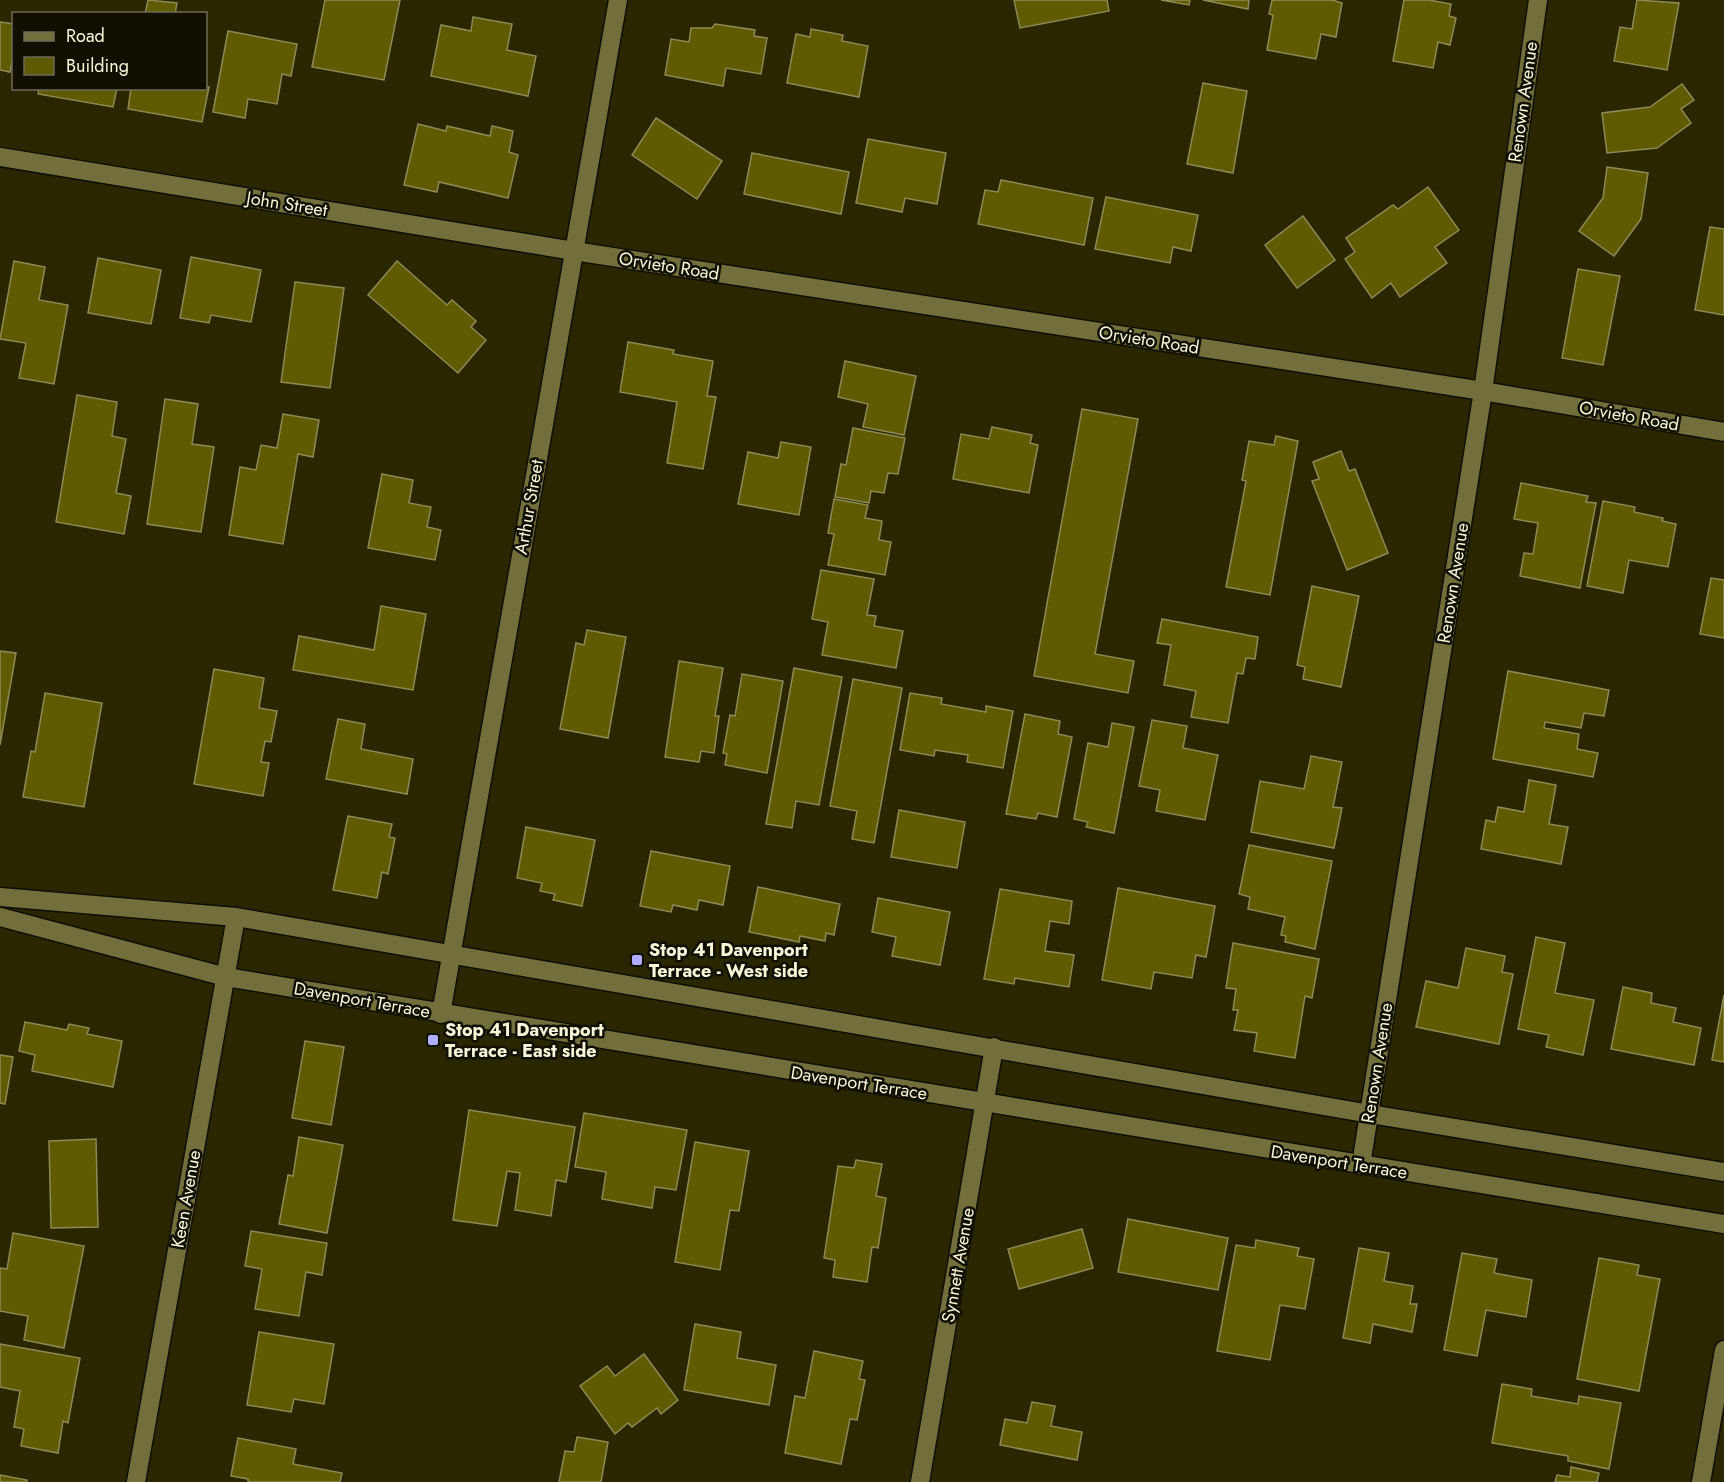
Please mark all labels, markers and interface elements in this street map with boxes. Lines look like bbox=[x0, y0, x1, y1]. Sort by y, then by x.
legend bbox=[12, 12, 207, 90]
text: Road bbox=[66, 23, 105, 49]
street label: Renown Avenue bbox=[1502, 40, 1544, 164]
text: Building bbox=[66, 53, 129, 79]
street label: John Street bbox=[243, 184, 330, 223]
street label: Orvieto Road bbox=[617, 245, 721, 287]
street label: Orvieto Road bbox=[1097, 319, 1201, 361]
street label: Orvieto Road bbox=[1577, 394, 1681, 438]
street label: Arthur Street bbox=[508, 457, 550, 556]
street label: Renown Avenue bbox=[1431, 521, 1475, 645]
place label: Stop 41 Davenport Terrace - West side bbox=[649, 937, 808, 984]
marker: Stop 41 Davenport Terrace - West side bbox=[630, 953, 644, 967]
street label: Davenport Terrace bbox=[292, 975, 432, 1025]
street label: Renown Avenue bbox=[1355, 1001, 1399, 1125]
place label: Stop 41 Davenport Terrace - East side bbox=[445, 1017, 604, 1064]
marker: Stop 41 Davenport Terrace - East side bbox=[426, 1033, 440, 1047]
street label: Davenport Terrace bbox=[789, 1059, 929, 1107]
street label: Davenport Terrace bbox=[1269, 1138, 1409, 1186]
street label: Keen Avenue bbox=[165, 1148, 207, 1250]
street label: Synnett Avenue bbox=[935, 1206, 981, 1324]

